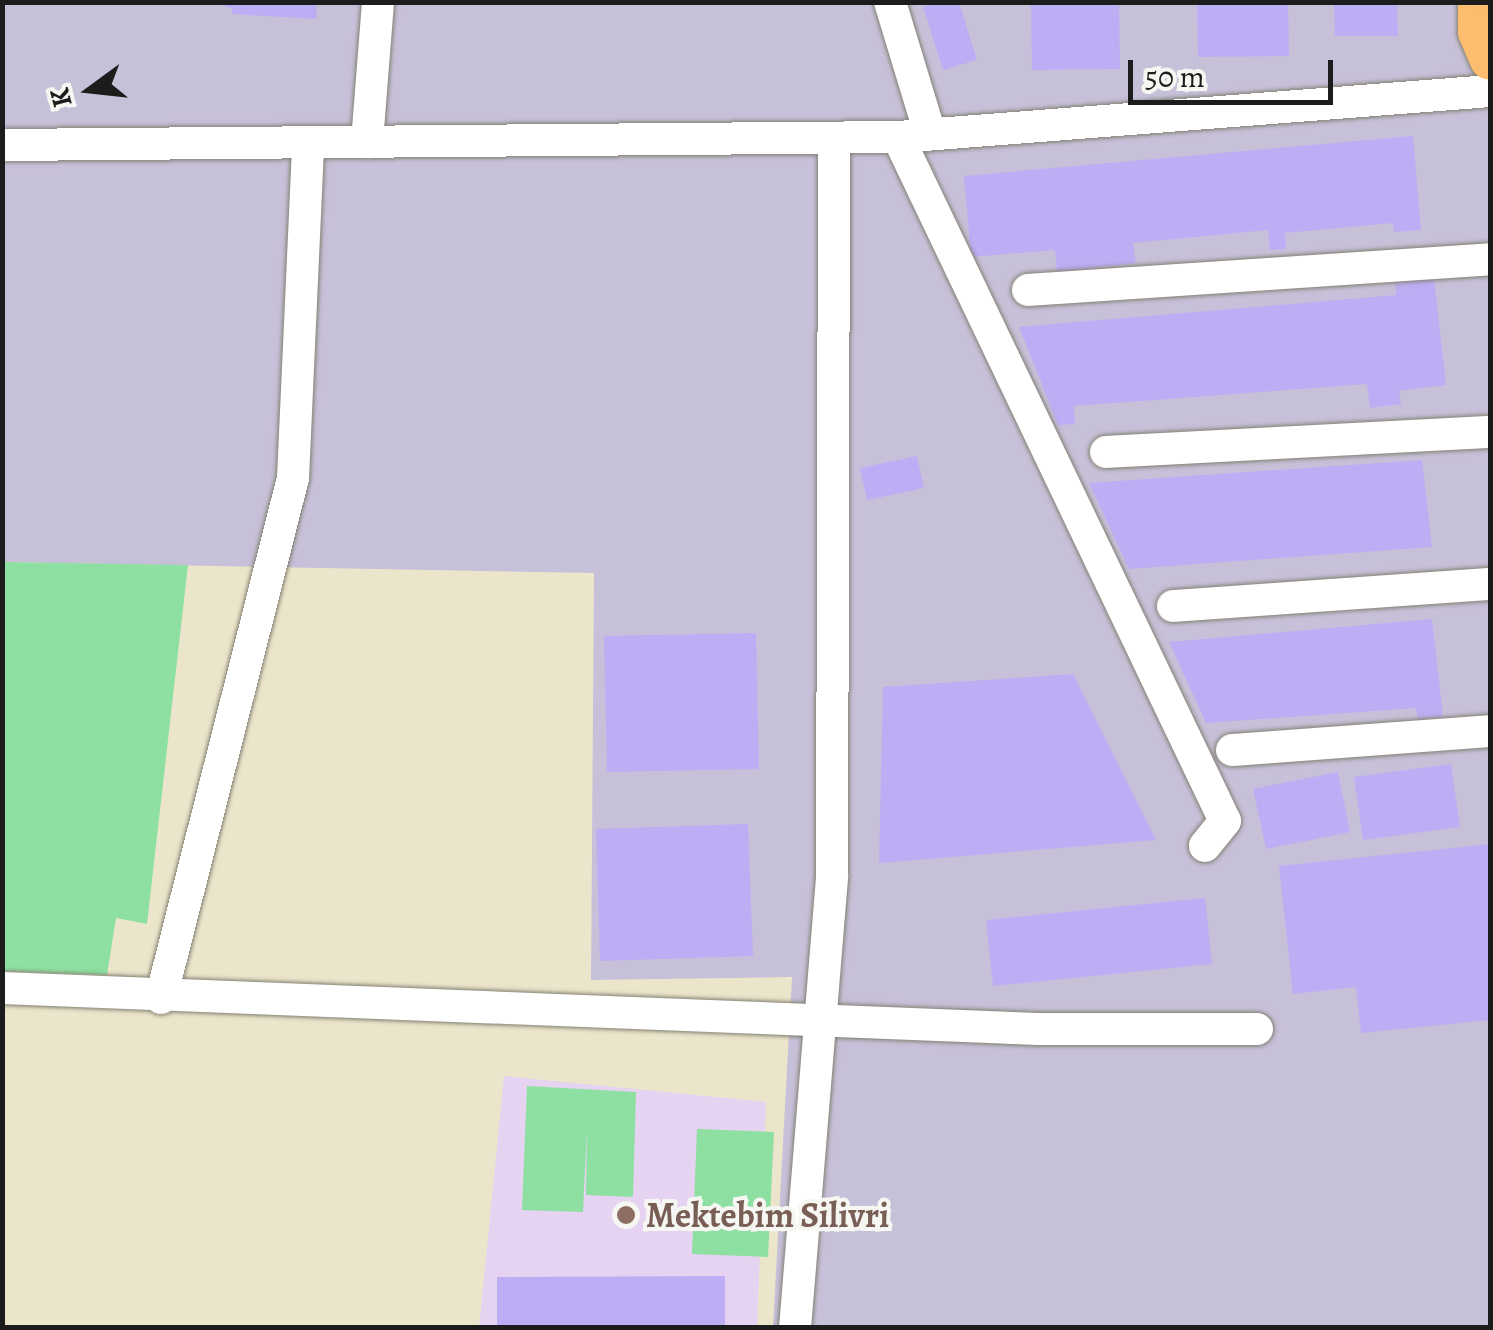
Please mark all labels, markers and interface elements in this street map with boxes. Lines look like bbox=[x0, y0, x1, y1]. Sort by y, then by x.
north arrow bbox=[40, 40, 140, 140]
scale bar bbox=[1133, 40, 1338, 102]
text: 50 m bbox=[1145, 57, 1205, 97]
text: K bbox=[40, 84, 82, 112]
place label: Mektebim Silivri bbox=[646, 1194, 889, 1236]
marker: Mektebim Silivri bbox=[615, 1204, 637, 1226]

